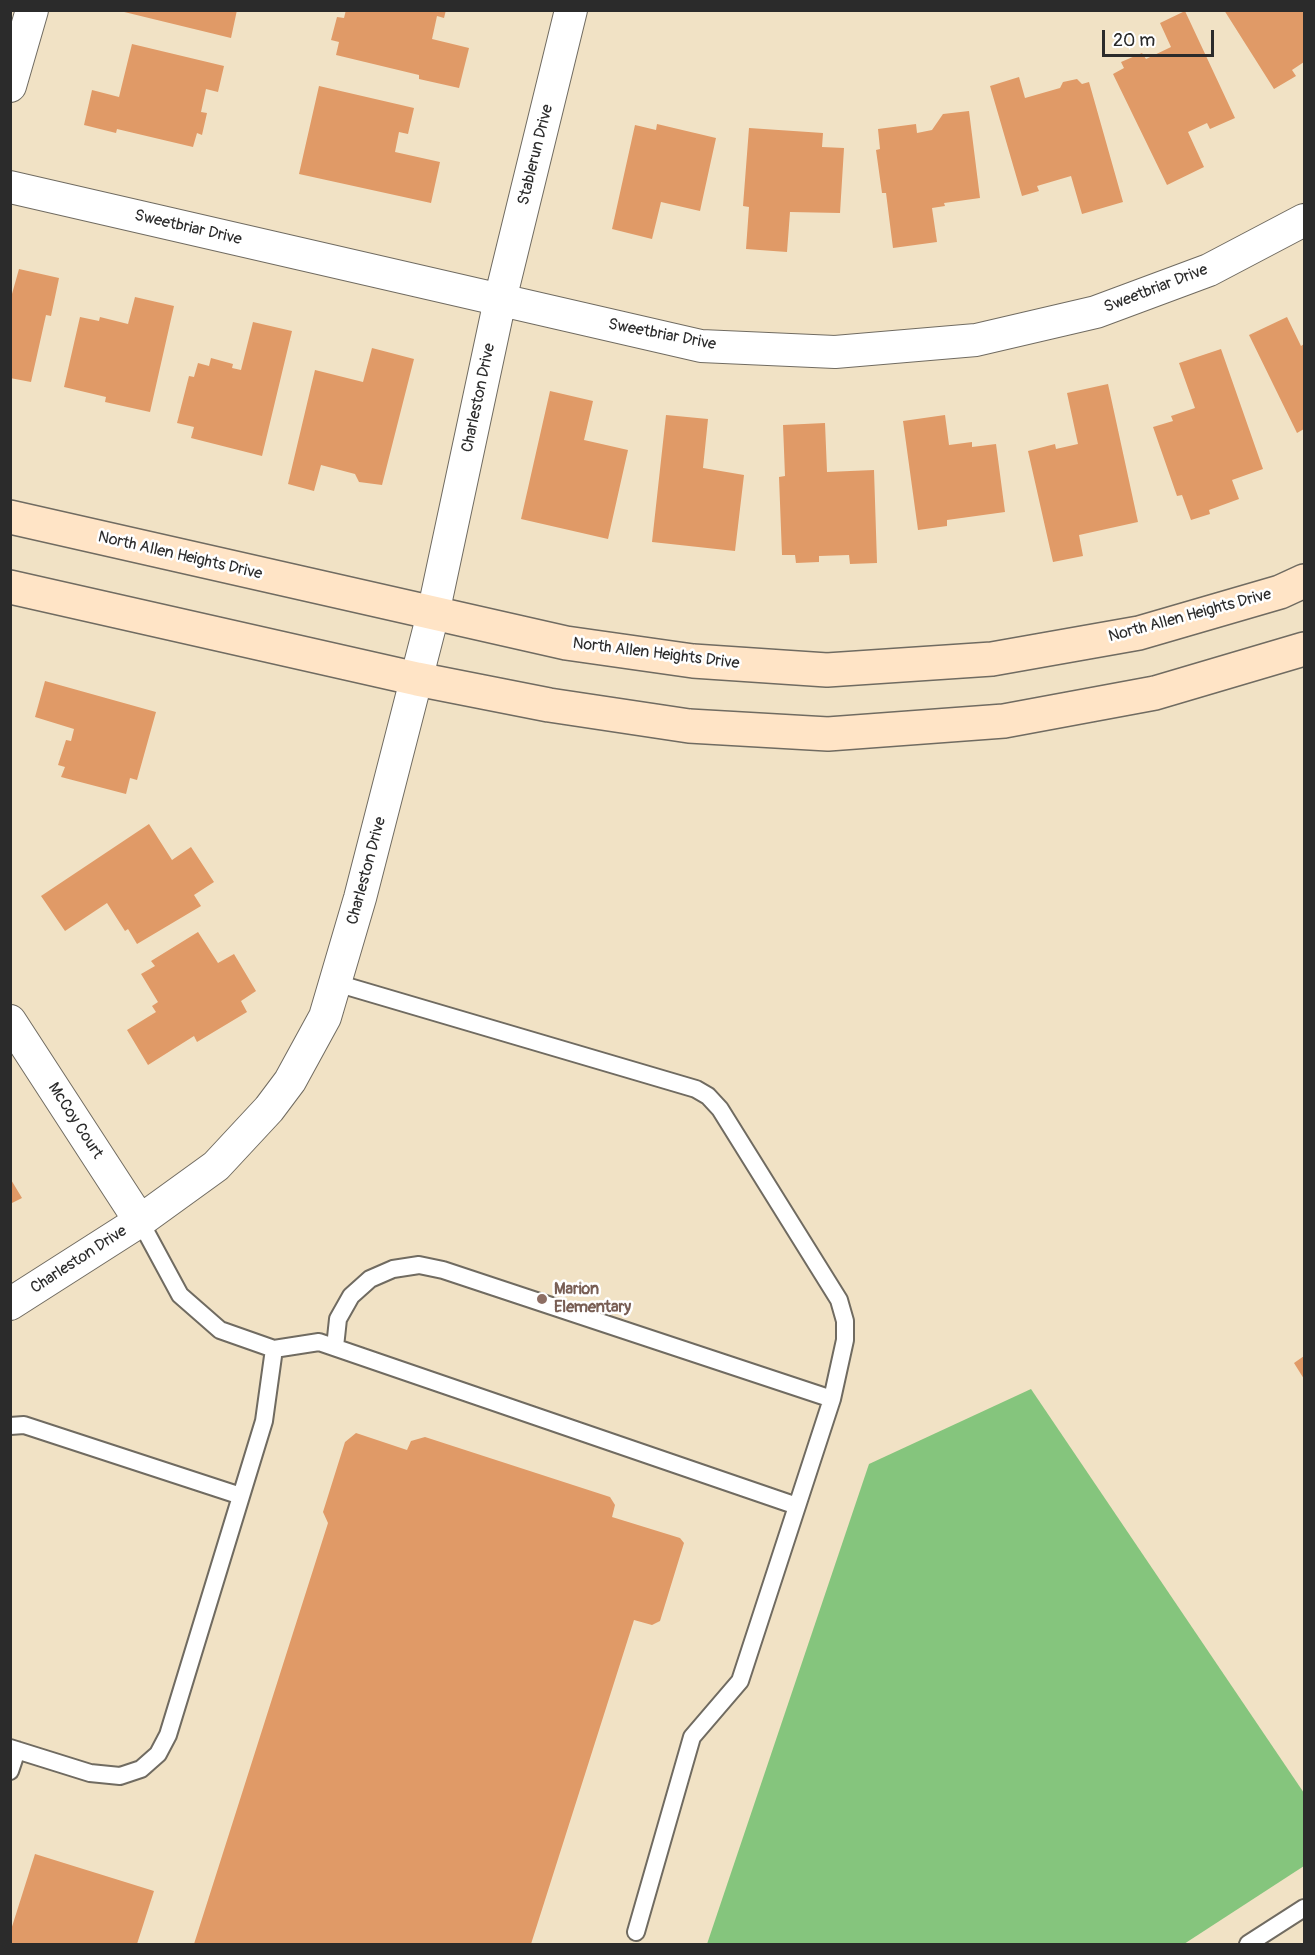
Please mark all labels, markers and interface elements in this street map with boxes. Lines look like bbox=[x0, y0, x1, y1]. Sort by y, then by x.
scale bar bbox=[1105, 18, 1218, 56]
text: 20 m bbox=[1113, 29, 1155, 52]
street label: Stablerun Drive bbox=[514, 103, 558, 207]
street label: Sweetbriar Drive bbox=[132, 206, 244, 250]
street label: Sweetbriar Drive bbox=[1101, 260, 1211, 318]
street label: Sweetbriar Drive bbox=[606, 315, 718, 355]
street label: Charleston Drive bbox=[458, 342, 500, 454]
street label: North Allen Heights Drive bbox=[96, 528, 264, 584]
street label: North Allen Heights Drive bbox=[1106, 585, 1274, 647]
street label: North Allen Heights Drive bbox=[572, 634, 740, 674]
street label: Charleston Drive bbox=[343, 815, 391, 927]
street label: McCoy Court bbox=[43, 1079, 107, 1163]
street label: Charleston Drive bbox=[27, 1222, 131, 1298]
place label: Marion Elementary bbox=[554, 1280, 631, 1318]
marker: Marion Elementary bbox=[535, 1292, 549, 1306]

